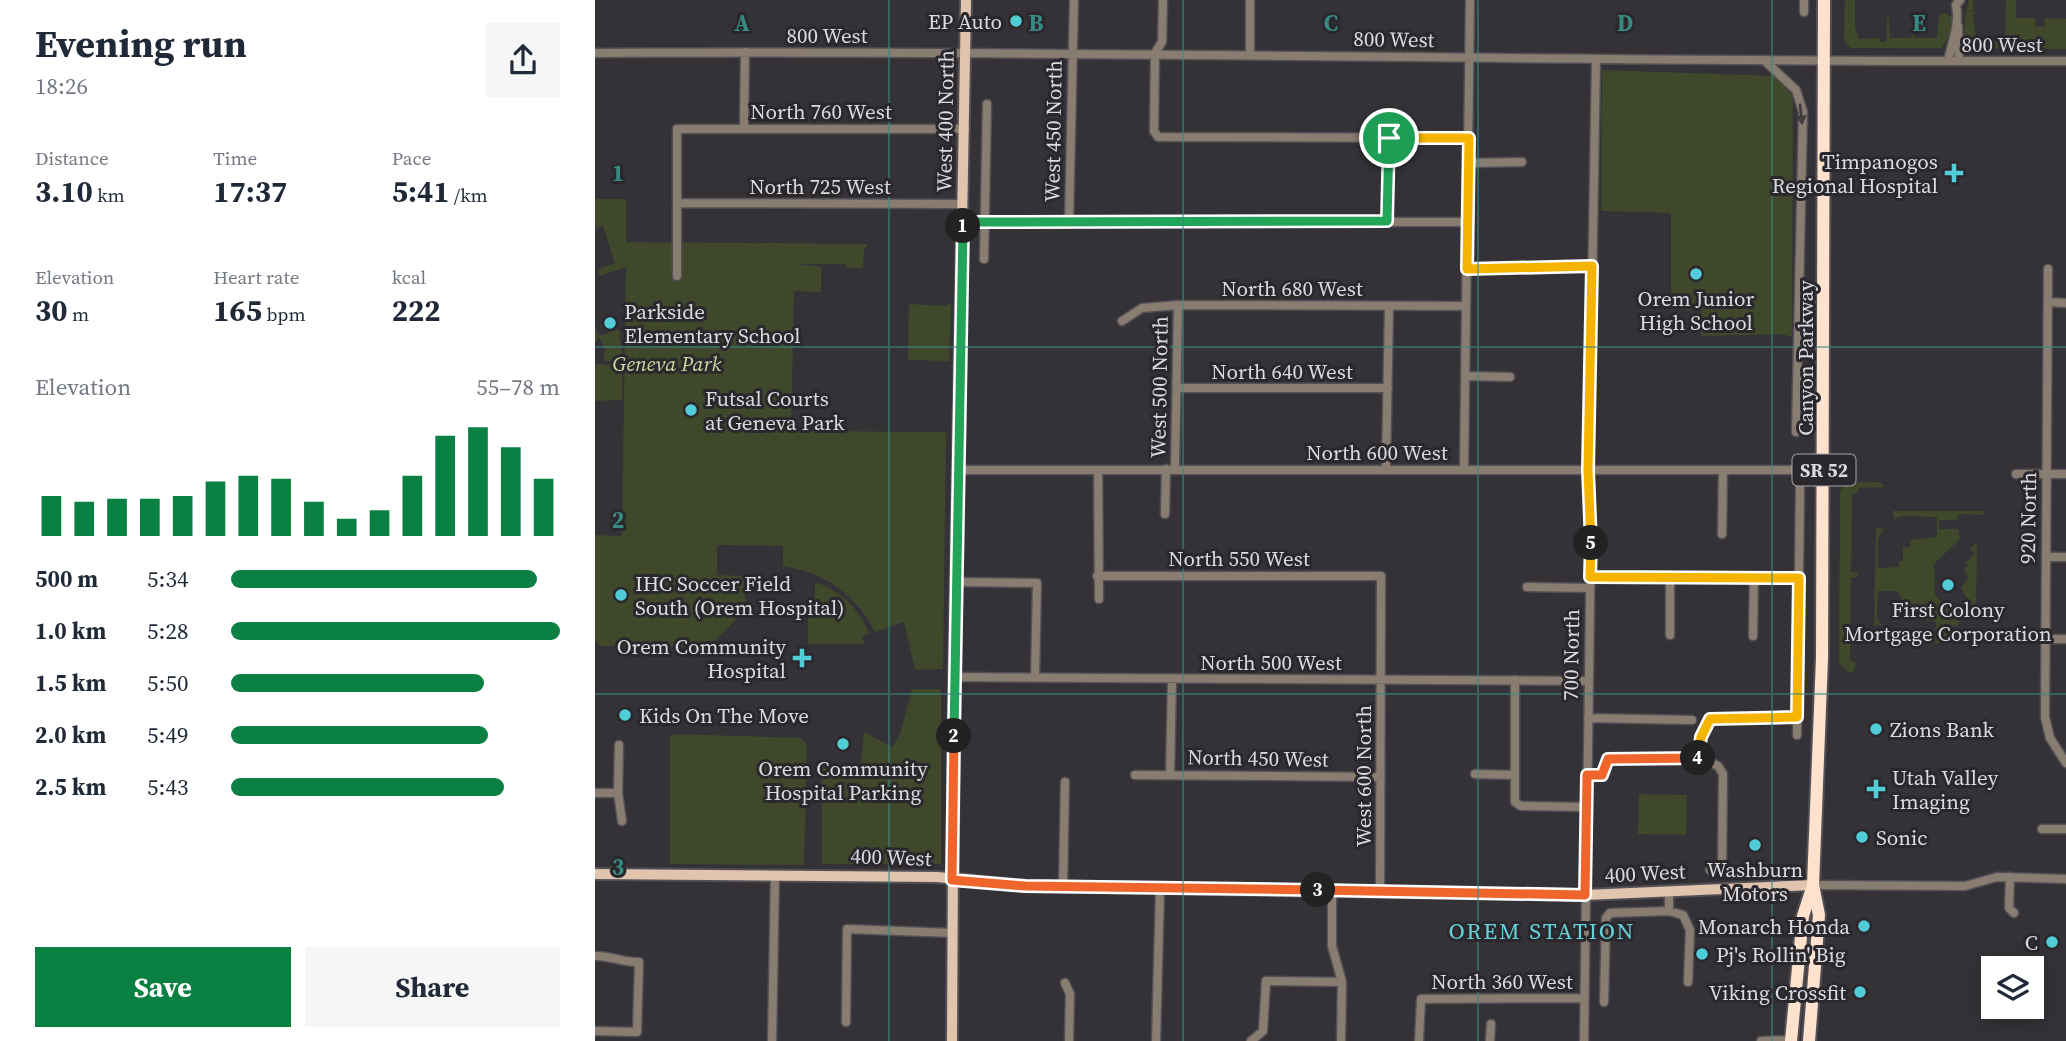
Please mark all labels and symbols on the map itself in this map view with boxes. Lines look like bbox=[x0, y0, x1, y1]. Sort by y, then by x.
text: A bbox=[734, 7, 750, 39]
place label: EP Auto bbox=[928, 7, 1002, 36]
text: B bbox=[1029, 7, 1044, 39]
text: C bbox=[1324, 7, 1338, 39]
text: D bbox=[1617, 7, 1633, 39]
text: E bbox=[1912, 7, 1926, 39]
marker: EP Auto bbox=[1008, 13, 1024, 29]
street label: 800 West bbox=[786, 21, 868, 50]
street label: 800 West bbox=[1353, 24, 1435, 54]
street label: 800 West bbox=[1961, 30, 2043, 59]
street label: West 400 North bbox=[929, 50, 961, 192]
street label: West 450 North bbox=[1037, 60, 1069, 202]
street label: North 760 West bbox=[750, 97, 892, 126]
one-way arrow bbox=[1796, 103, 1807, 125]
pin bbox=[1359, 108, 1419, 168]
place label: Timpanogos Regional Hospital bbox=[1772, 147, 1938, 200]
text: 1 bbox=[612, 157, 624, 189]
marker: Timpanogos Regional Hospital bbox=[1944, 163, 1964, 183]
street label: North 725 West bbox=[749, 172, 891, 201]
pin: 1 bbox=[945, 208, 981, 244]
marker: Orem Junior High School bbox=[1688, 266, 1704, 282]
street label: North 680 West bbox=[1221, 274, 1363, 303]
street label: Canyon Parkway bbox=[1791, 280, 1820, 436]
place label: Orem Junior High School bbox=[1638, 284, 1755, 337]
place label: Parkside Elementary School bbox=[624, 297, 801, 350]
marker: Parkside Elementary School bbox=[602, 315, 618, 331]
street label: West 500 North bbox=[1143, 316, 1175, 458]
park label: Geneva Park bbox=[613, 349, 721, 378]
street label: North 640 West bbox=[1211, 357, 1353, 386]
place label: Futsal Courts at Geneva Park bbox=[705, 384, 845, 437]
marker: Futsal Courts at Geneva Park bbox=[683, 402, 699, 418]
street label: North 600 West bbox=[1306, 438, 1448, 467]
road number: SR 52 bbox=[1793, 454, 1855, 485]
street label: 920 North bbox=[2013, 472, 2043, 564]
text: 2 bbox=[612, 504, 624, 536]
pin: 5 bbox=[1573, 526, 1609, 560]
street label: North 550 West bbox=[1168, 544, 1310, 573]
place label: IHC Soccer Field South (Orem Hospital) bbox=[635, 569, 844, 622]
marker: First Colony Mortgage Corporation bbox=[1940, 577, 1956, 593]
marker: IHC Soccer Field South (Orem Hospital) bbox=[613, 587, 629, 603]
place label: First Colony Mortgage Corporation bbox=[1844, 595, 2052, 648]
street label: 700 North bbox=[1556, 609, 1586, 701]
place label: Orem Community Hospital bbox=[617, 632, 786, 685]
marker: Orem Community Hospital bbox=[792, 648, 812, 668]
street label: North 500 West bbox=[1200, 648, 1342, 677]
place label: Kids On The Move bbox=[639, 701, 809, 730]
street label: West 600 North bbox=[1349, 705, 1378, 847]
marker: Kids On The Move bbox=[617, 707, 633, 723]
place label: Zions Bank bbox=[1890, 715, 1995, 744]
pin: 2 bbox=[937, 718, 971, 754]
marker: Zions Bank bbox=[1868, 721, 1884, 737]
marker: Orem Community Hospital Parking bbox=[835, 736, 851, 752]
pin: 4 bbox=[1681, 740, 1715, 776]
street label: North 450 West bbox=[1187, 742, 1329, 774]
place label: Orem Community Hospital Parking bbox=[758, 754, 928, 807]
place label: Utah Valley Imaging bbox=[1892, 763, 1998, 816]
marker: Utah Valley Imaging bbox=[1866, 779, 1886, 799]
place label: Sonic bbox=[1876, 823, 1928, 852]
marker: Sonic bbox=[1854, 829, 1870, 845]
marker: Washburn Motors bbox=[1747, 837, 1763, 853]
street label: 400 West bbox=[850, 841, 932, 873]
text: 3 bbox=[612, 851, 624, 883]
place label: Washburn Motors bbox=[1707, 855, 1804, 908]
street label: 400 West bbox=[1604, 856, 1686, 890]
pin: 3 bbox=[1301, 872, 1335, 908]
place label: Monarch Honda bbox=[1698, 912, 1850, 941]
district label: OREM STATION bbox=[1449, 915, 1635, 947]
marker: Monarch Honda bbox=[1856, 918, 1872, 934]
place label: C bbox=[2025, 928, 2038, 957]
marker: C bbox=[2044, 934, 2060, 950]
place label: Pj's Rollin' Big bbox=[1716, 940, 1846, 969]
marker: Pj's Rollin' Big bbox=[1694, 946, 1710, 962]
street label: North 360 West bbox=[1431, 967, 1573, 996]
place label: Viking Crossfit bbox=[1709, 978, 1846, 1007]
marker: Viking Crossfit bbox=[1852, 984, 1868, 1000]

